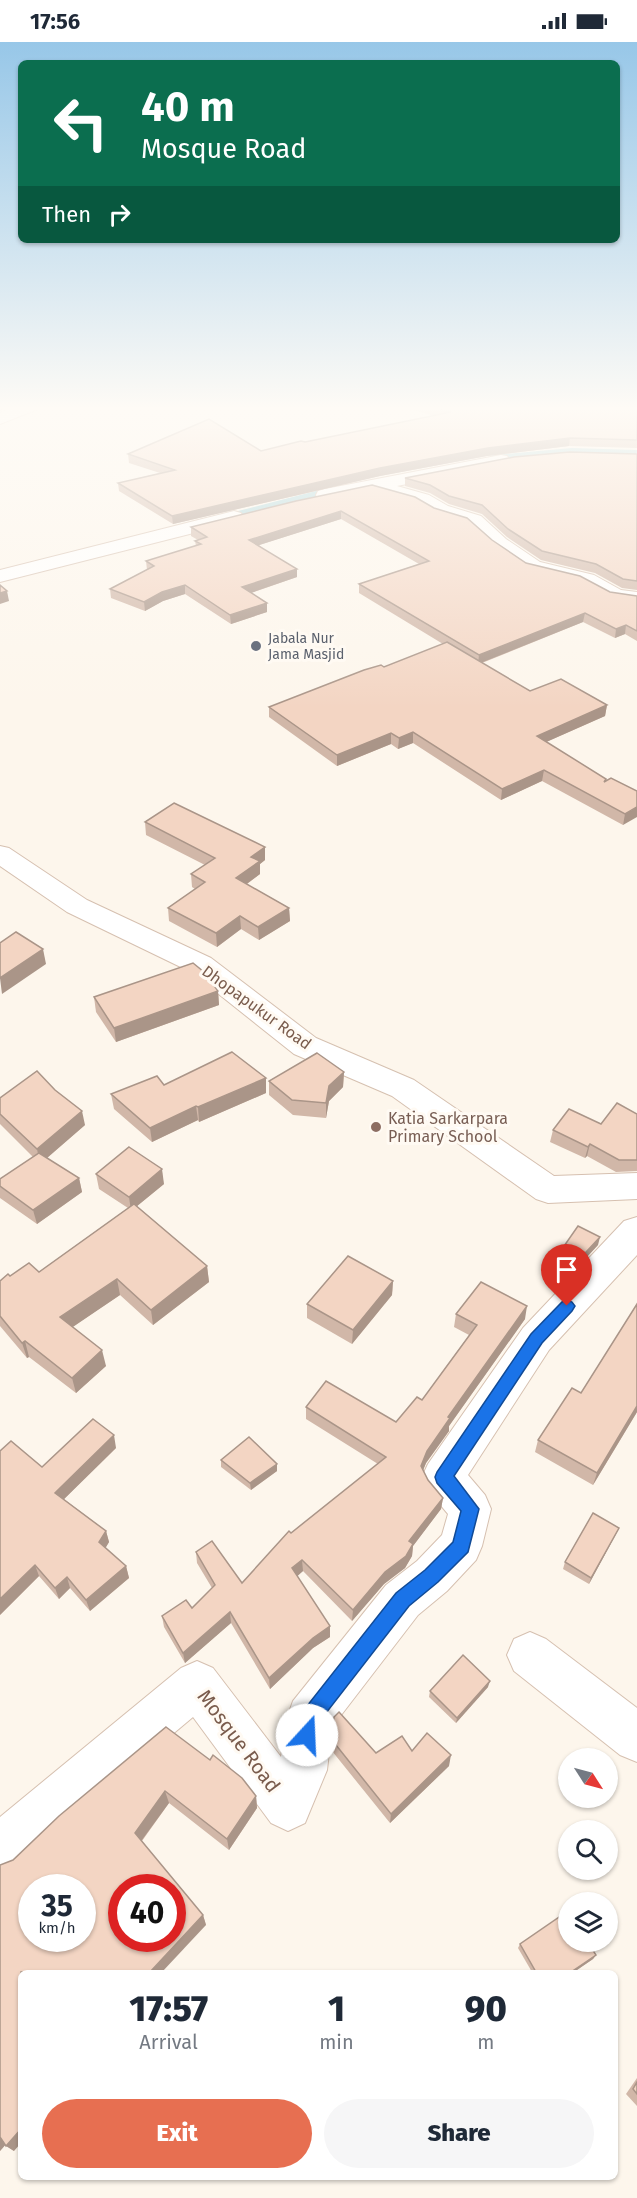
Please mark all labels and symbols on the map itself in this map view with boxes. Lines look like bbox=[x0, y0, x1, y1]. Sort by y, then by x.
place label: Jabala Nur Jama Masjid bbox=[268, 630, 344, 663]
marker: Jabala Nur Jama Masjid bbox=[249, 639, 263, 653]
street label: Dhopapukur Road bbox=[198, 961, 315, 1053]
place label: Katia Sarkarpara Primary School bbox=[388, 1109, 508, 1146]
marker: Katia Sarkarpara Primary School bbox=[369, 1120, 383, 1134]
pin bbox=[541, 1244, 592, 1306]
street label: Mosque Road bbox=[193, 1685, 285, 1797]
position arrow bbox=[275, 1703, 339, 1767]
north arrow bbox=[558, 1748, 618, 1808]
speed limit sign: 40 bbox=[108, 1874, 186, 1952]

